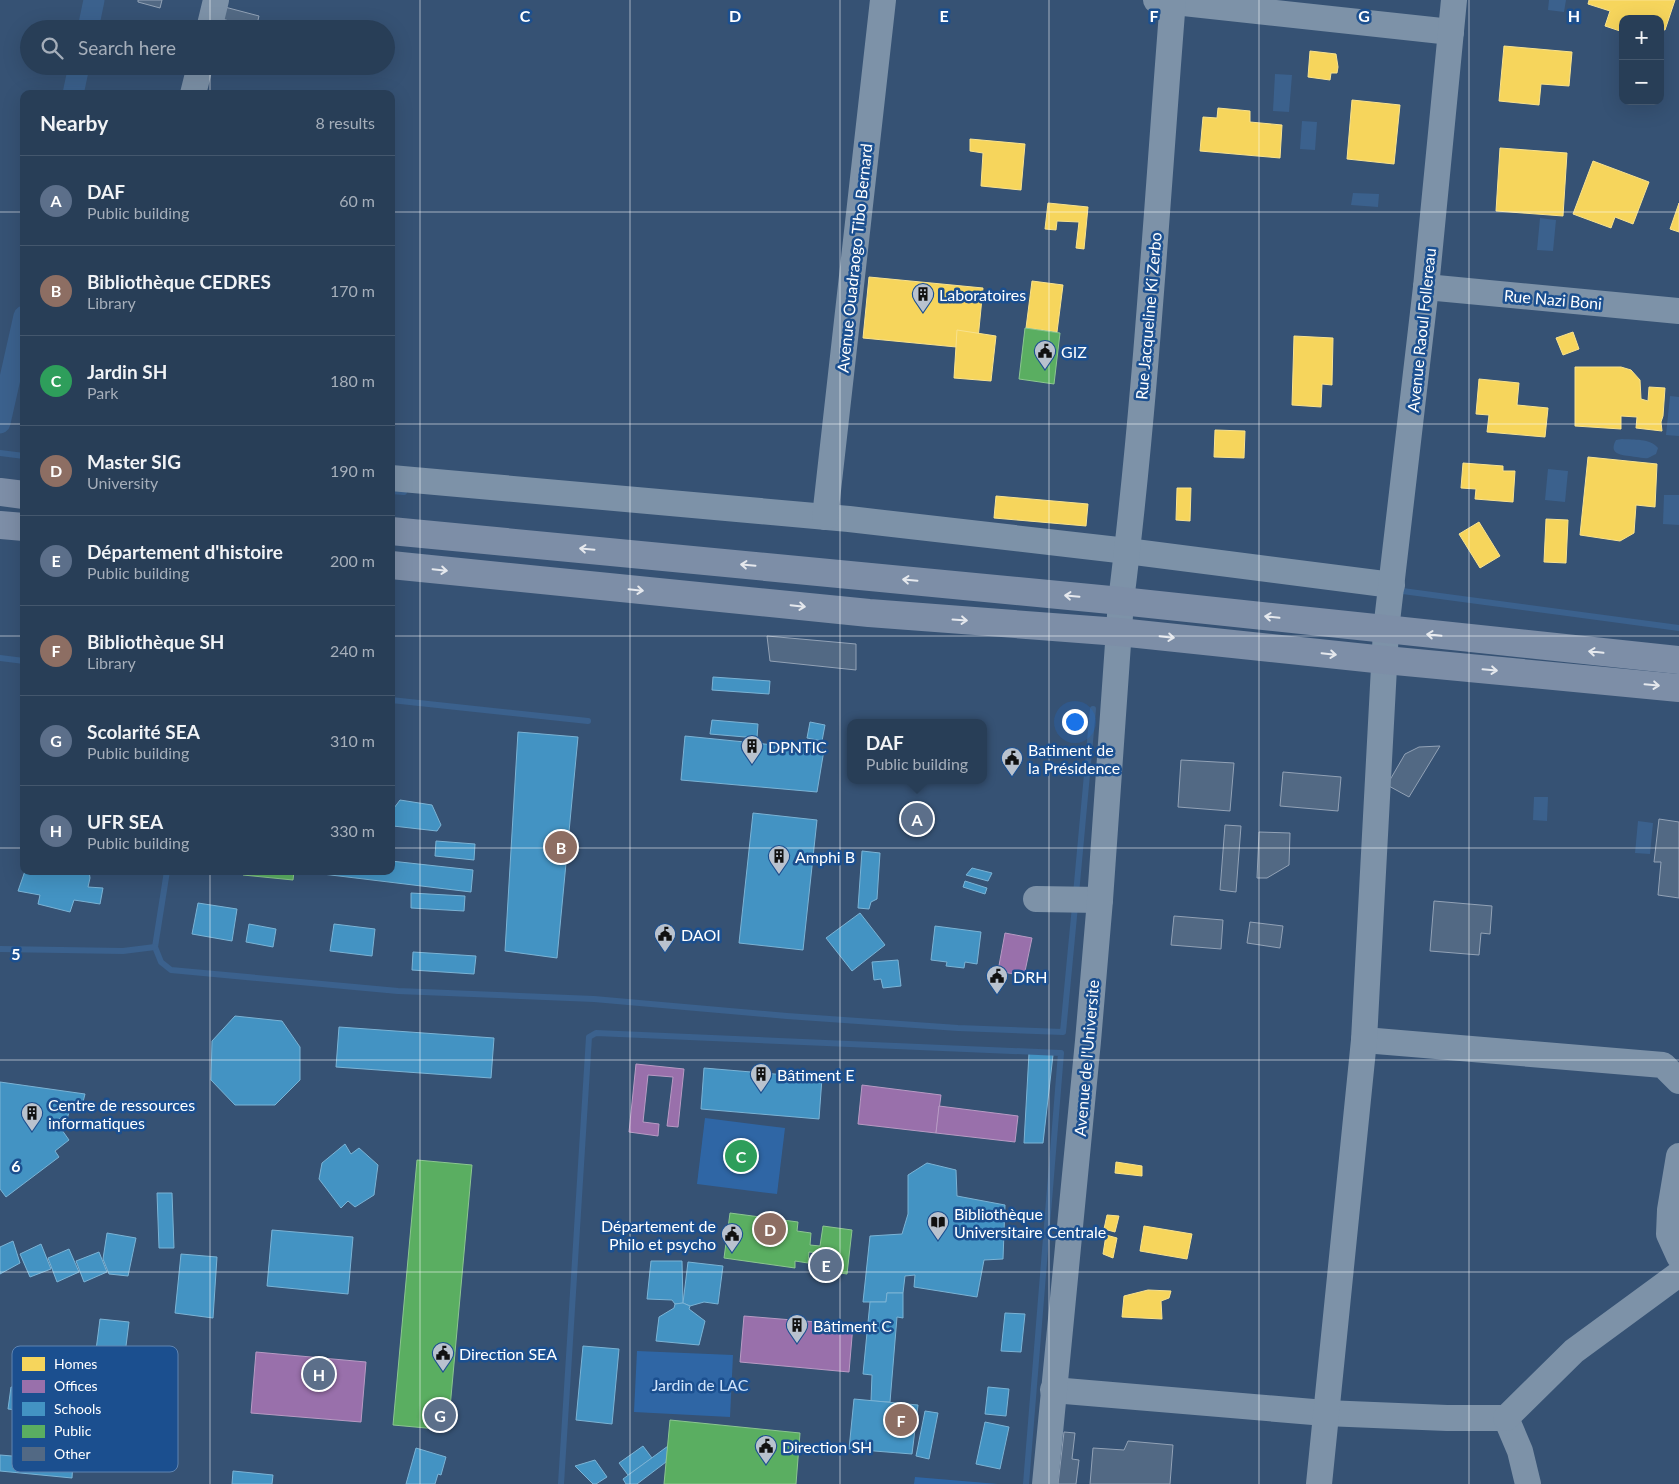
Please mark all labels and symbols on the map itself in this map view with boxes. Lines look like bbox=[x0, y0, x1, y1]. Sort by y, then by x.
text: C bbox=[520, 6, 531, 25]
text: D bbox=[729, 6, 741, 25]
text: E bbox=[939, 6, 949, 25]
text: F bbox=[1149, 6, 1159, 25]
text: G bbox=[1358, 6, 1370, 25]
text: H bbox=[1568, 6, 1580, 25]
street label: Avenue Ouadraogo Tibo Bernard bbox=[833, 142, 875, 374]
street label: Rue Jacqueline Ki Zerbo bbox=[1131, 231, 1165, 401]
street label: Avenue Raoul Follereau bbox=[1403, 247, 1439, 413]
building icon: Laboratoires bbox=[911, 282, 935, 313]
place label: Laboratoires bbox=[939, 285, 1026, 304]
street label: Rue Nazi Boni bbox=[1503, 285, 1603, 313]
public building icon: GIZ bbox=[1033, 339, 1057, 370]
place label: GIZ bbox=[1061, 342, 1087, 361]
one-way arrow bbox=[579, 545, 595, 554]
one-way arrow bbox=[741, 560, 757, 570]
one-way arrow bbox=[431, 565, 447, 575]
one-way arrow bbox=[902, 576, 918, 585]
one-way arrow bbox=[628, 585, 644, 594]
one-way arrow bbox=[1064, 591, 1080, 601]
one-way arrow bbox=[790, 601, 806, 611]
one-way arrow bbox=[1265, 612, 1281, 622]
one-way arrow bbox=[952, 615, 968, 624]
one-way arrow bbox=[1426, 630, 1442, 640]
one-way arrow bbox=[1159, 632, 1175, 642]
one-way arrow bbox=[1588, 647, 1604, 657]
one-way arrow bbox=[1320, 649, 1336, 659]
one-way arrow bbox=[1482, 665, 1498, 675]
one-way arrow bbox=[1644, 680, 1660, 690]
your location bbox=[1062, 709, 1088, 735]
building icon: DPNTIC bbox=[740, 734, 764, 765]
place label: DPNTIC bbox=[768, 737, 827, 756]
place label: Batiment de la Présidence bbox=[1028, 740, 1120, 777]
public building icon: Batiment de la Présidence bbox=[1000, 746, 1024, 777]
pin: A bbox=[901, 800, 933, 838]
pin: B bbox=[545, 828, 577, 866]
building icon: Amphi B bbox=[767, 844, 791, 875]
place label: Amphi B bbox=[795, 847, 855, 866]
public building icon: DAOI bbox=[653, 922, 677, 953]
place label: DAOI bbox=[681, 925, 721, 944]
text: 5 bbox=[11, 944, 21, 963]
public building icon: DRH bbox=[985, 964, 1009, 995]
place label: DRH bbox=[1013, 967, 1047, 986]
street label: Avenue de l'Universite bbox=[1070, 979, 1102, 1137]
building icon: Bâtiment E bbox=[749, 1062, 773, 1093]
place label: Bâtiment E bbox=[777, 1065, 854, 1084]
place label: Centre de ressources informatiques bbox=[48, 1095, 195, 1132]
building icon: Centre de ressources informatiques bbox=[20, 1101, 44, 1132]
pin: C bbox=[725, 1137, 757, 1175]
text: 6 bbox=[11, 1156, 21, 1175]
place label: Bibliothèque Universitaire Centrale bbox=[954, 1204, 1106, 1241]
pin: D bbox=[754, 1210, 786, 1248]
library icon: Bibliothèque Universitaire Centrale bbox=[926, 1210, 950, 1241]
place label: Département de Philo et psycho bbox=[601, 1216, 716, 1253]
public building icon: Département de Philo et psycho bbox=[720, 1222, 744, 1253]
pin: E bbox=[810, 1246, 842, 1284]
building icon: Bâtiment C bbox=[785, 1313, 809, 1344]
place label: Bâtiment C bbox=[813, 1316, 892, 1335]
public building icon: Direction SEA bbox=[431, 1341, 455, 1372]
place label: Direction SEA bbox=[459, 1344, 557, 1363]
legend bbox=[12, 1346, 178, 1472]
text: Homes bbox=[54, 1355, 97, 1372]
pin: H bbox=[303, 1355, 335, 1393]
park label: Jardin de LAC bbox=[652, 1375, 749, 1394]
text: Offices bbox=[54, 1377, 98, 1394]
pin: G bbox=[424, 1396, 456, 1434]
text: Schools bbox=[54, 1400, 101, 1417]
pin: F bbox=[885, 1401, 917, 1439]
text: Public bbox=[54, 1422, 92, 1439]
public building icon: Direction SH bbox=[754, 1434, 778, 1465]
place label: Direction SH bbox=[782, 1437, 872, 1456]
text: Other bbox=[54, 1445, 91, 1462]

